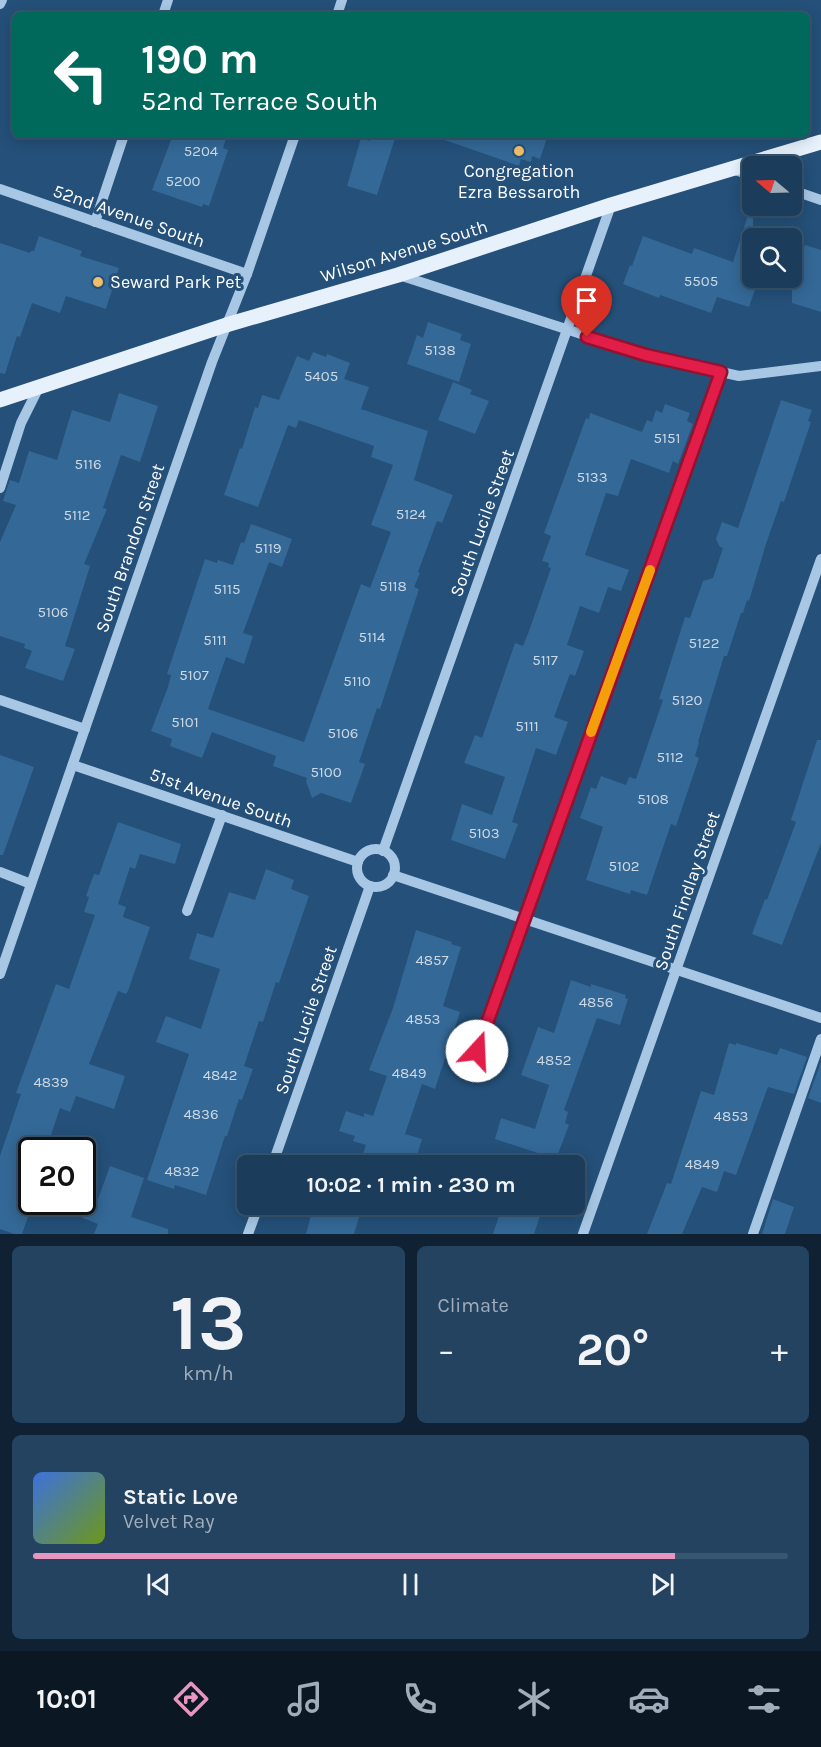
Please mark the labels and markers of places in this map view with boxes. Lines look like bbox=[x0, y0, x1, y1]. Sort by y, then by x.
marker: Congregation Ezra Bessaroth bbox=[512, 144, 526, 158]
place label: Congregation Ezra Bessaroth bbox=[458, 160, 580, 203]
place label: Seward Park Pet bbox=[110, 271, 242, 293]
marker: Seward Park Pet bbox=[91, 275, 105, 289]
pin bbox=[561, 275, 612, 337]

